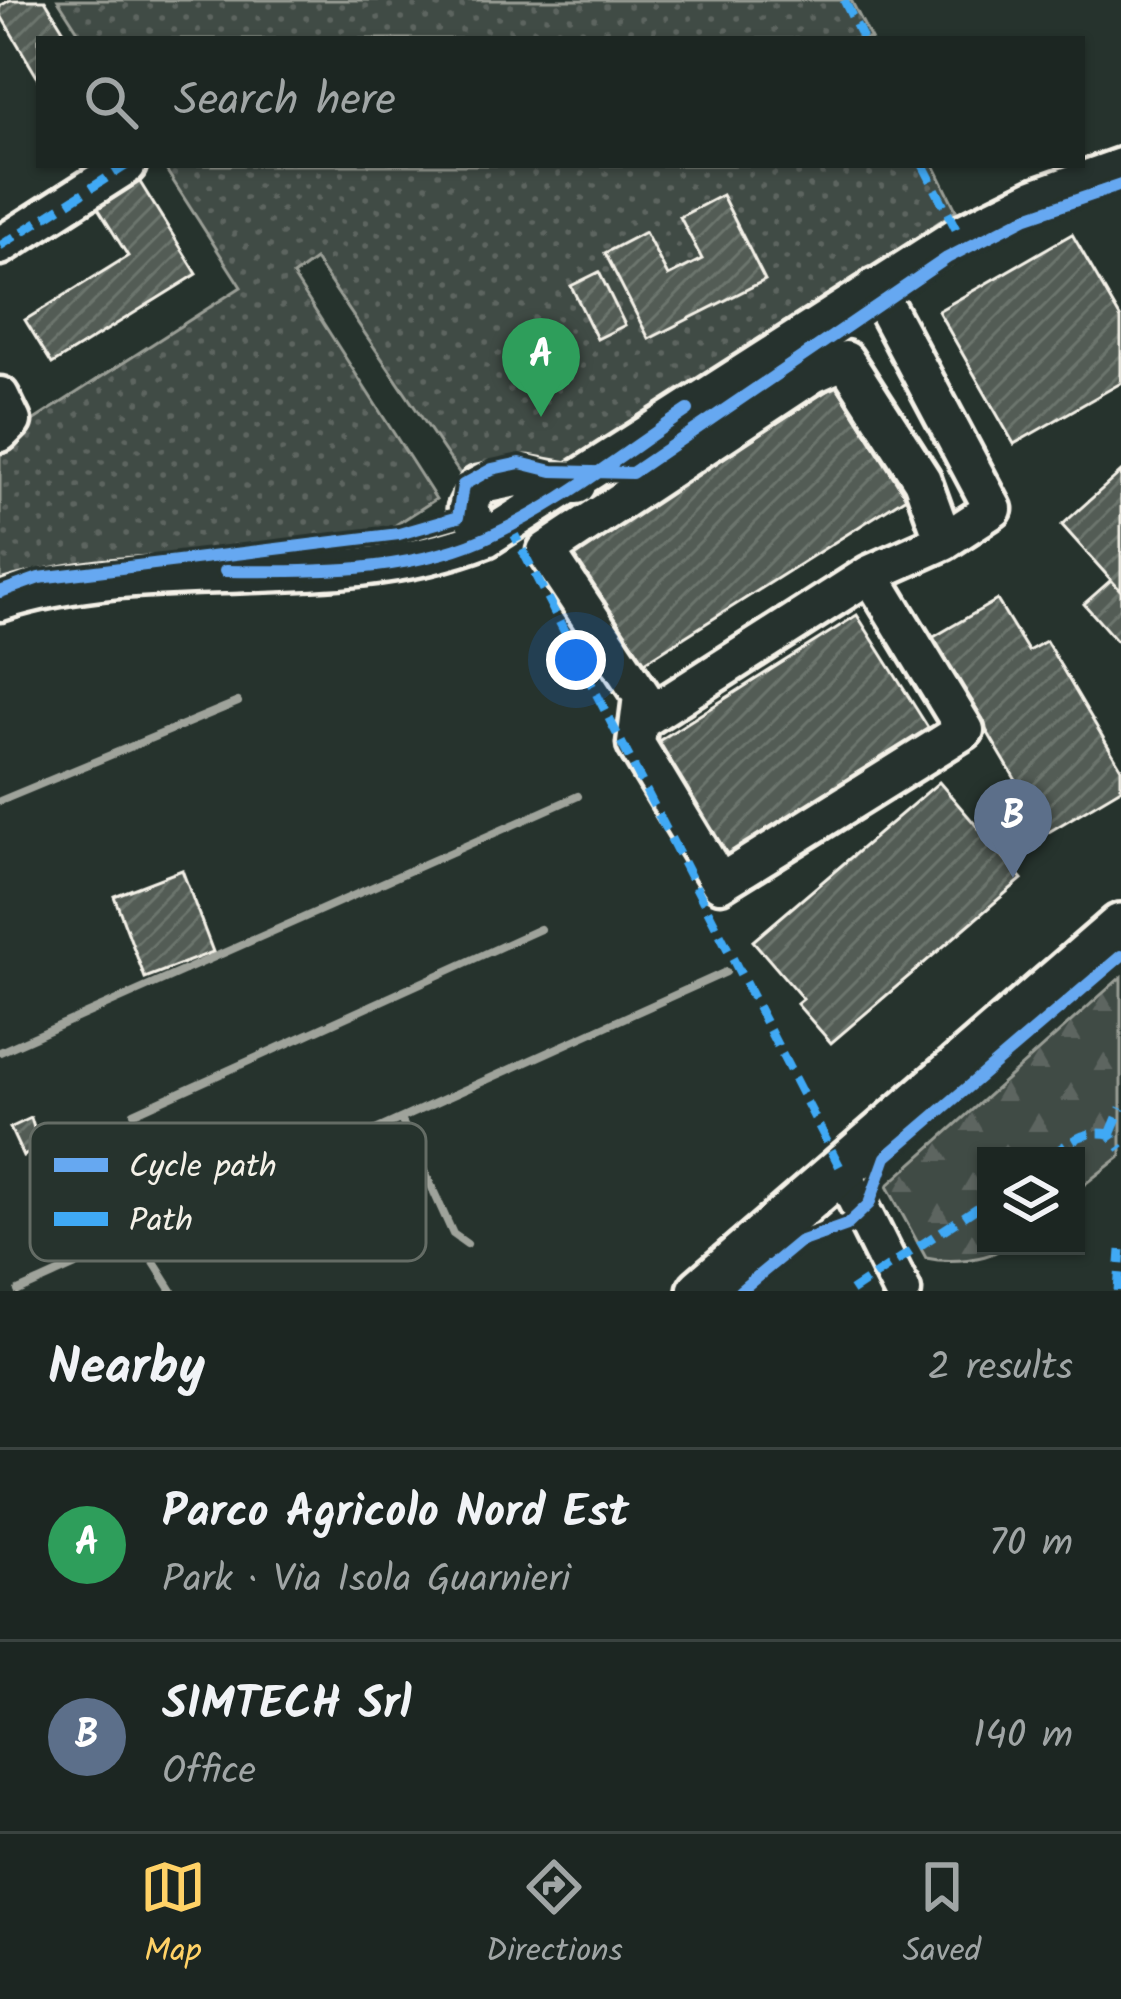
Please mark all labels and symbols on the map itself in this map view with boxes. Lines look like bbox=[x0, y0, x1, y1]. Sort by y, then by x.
pin: A bbox=[502, 318, 580, 417]
your location bbox=[546, 630, 606, 690]
pin: B bbox=[974, 779, 1052, 878]
legend bbox=[30, 1123, 426, 1261]
text: Cycle path bbox=[129, 1142, 277, 1195]
text: Path bbox=[129, 1196, 193, 1249]

